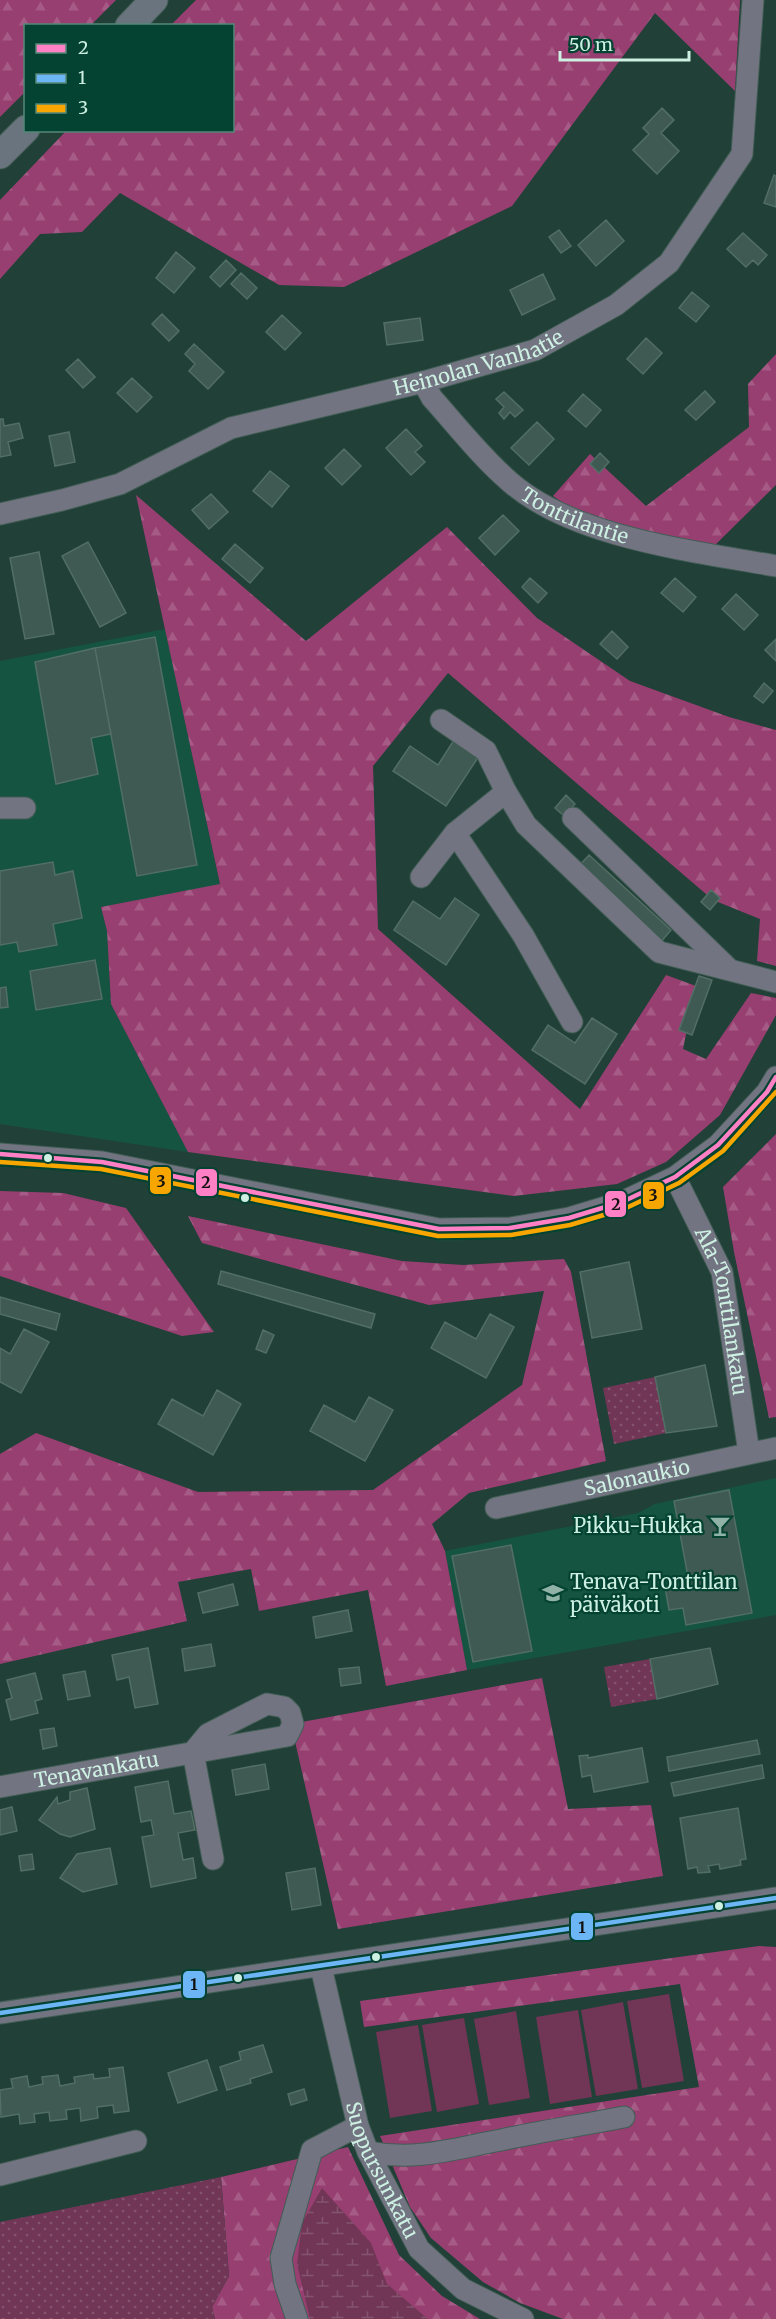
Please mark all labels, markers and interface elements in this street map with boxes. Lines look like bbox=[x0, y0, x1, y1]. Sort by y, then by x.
legend bbox=[24, 24, 234, 132]
scale bar bbox=[560, 24, 689, 62]
text: 50 m bbox=[569, 33, 613, 56]
text: 2 bbox=[78, 36, 89, 59]
text: 1 bbox=[78, 66, 86, 89]
text: 3 bbox=[78, 96, 88, 119]
street label: Heinolan Vanhatie bbox=[391, 324, 568, 401]
street label: Tonttilantie bbox=[516, 481, 631, 549]
unlabelled marker bbox=[42, 1152, 54, 1164]
line badge: 3 bbox=[149, 1166, 172, 1195]
line badge: 2 bbox=[195, 1168, 218, 1197]
text: 3 bbox=[156, 1171, 166, 1191]
text: 2 bbox=[201, 1172, 211, 1192]
line badge: 3 bbox=[642, 1181, 665, 1210]
text: 3 bbox=[648, 1185, 658, 1205]
line badge: 2 bbox=[604, 1190, 627, 1218]
unlabelled marker bbox=[239, 1192, 251, 1204]
text: 2 bbox=[611, 1194, 621, 1214]
street label: Ala-Tonttilankatu bbox=[689, 1222, 753, 1397]
street label: Salonaukio bbox=[581, 1454, 692, 1501]
place label: Pikku-Hukka bbox=[573, 1513, 703, 1538]
bar icon: Pikku-Hukka bbox=[708, 1514, 732, 1538]
place label: Tenava-Tonttilan päiväkoti bbox=[570, 1569, 738, 1617]
school or university icon: Tenava-Tonttilan päiväkoti bbox=[541, 1581, 565, 1605]
street label: Tenavankatu bbox=[32, 1746, 161, 1793]
unlabelled marker bbox=[713, 1900, 725, 1912]
line badge: 1 bbox=[570, 1912, 594, 1941]
text: 1 bbox=[578, 1917, 586, 1937]
unlabelled marker bbox=[370, 1951, 382, 1963]
line badge: 1 bbox=[182, 1970, 206, 1999]
unlabelled marker bbox=[232, 1972, 244, 1984]
text: 1 bbox=[190, 1974, 198, 1994]
street label: Suopursunkatu bbox=[341, 2099, 424, 2243]

